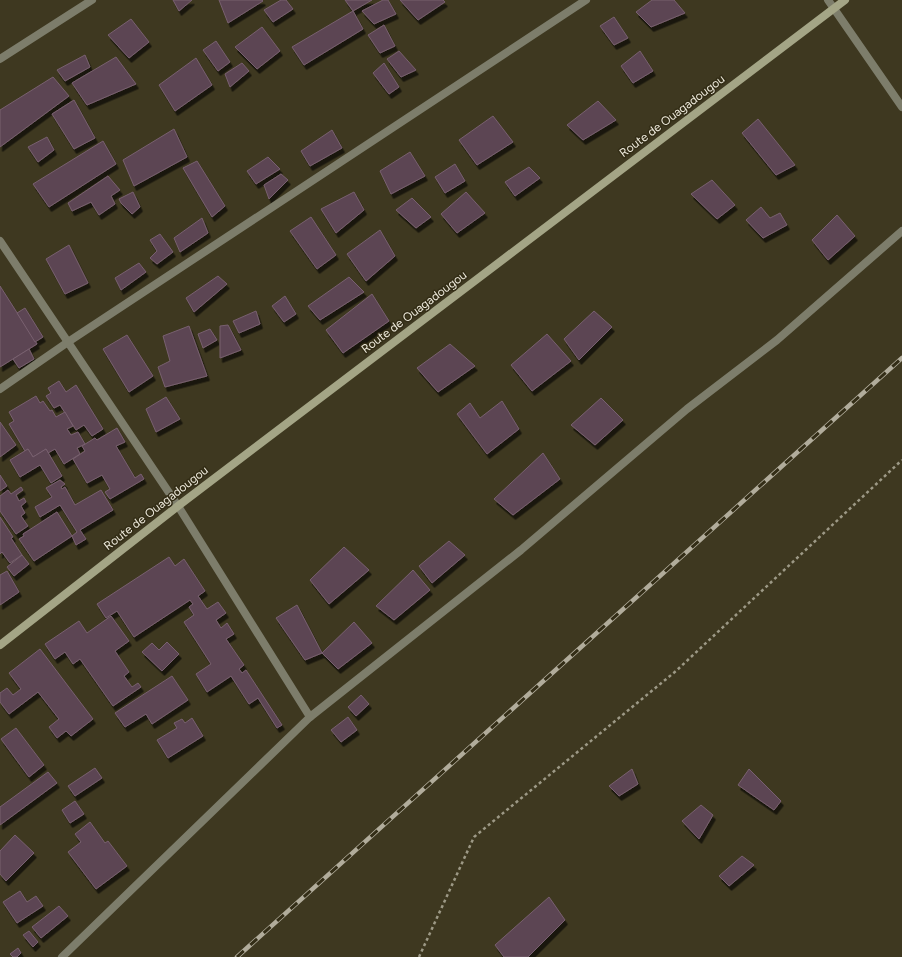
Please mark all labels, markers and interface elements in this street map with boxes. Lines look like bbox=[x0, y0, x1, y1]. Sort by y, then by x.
street label: Route de Ouagadougou bbox=[617, 72, 727, 160]
street label: Route de Ouagadougou bbox=[359, 268, 469, 356]
street label: Route de Ouagadougou bbox=[101, 463, 211, 553]

